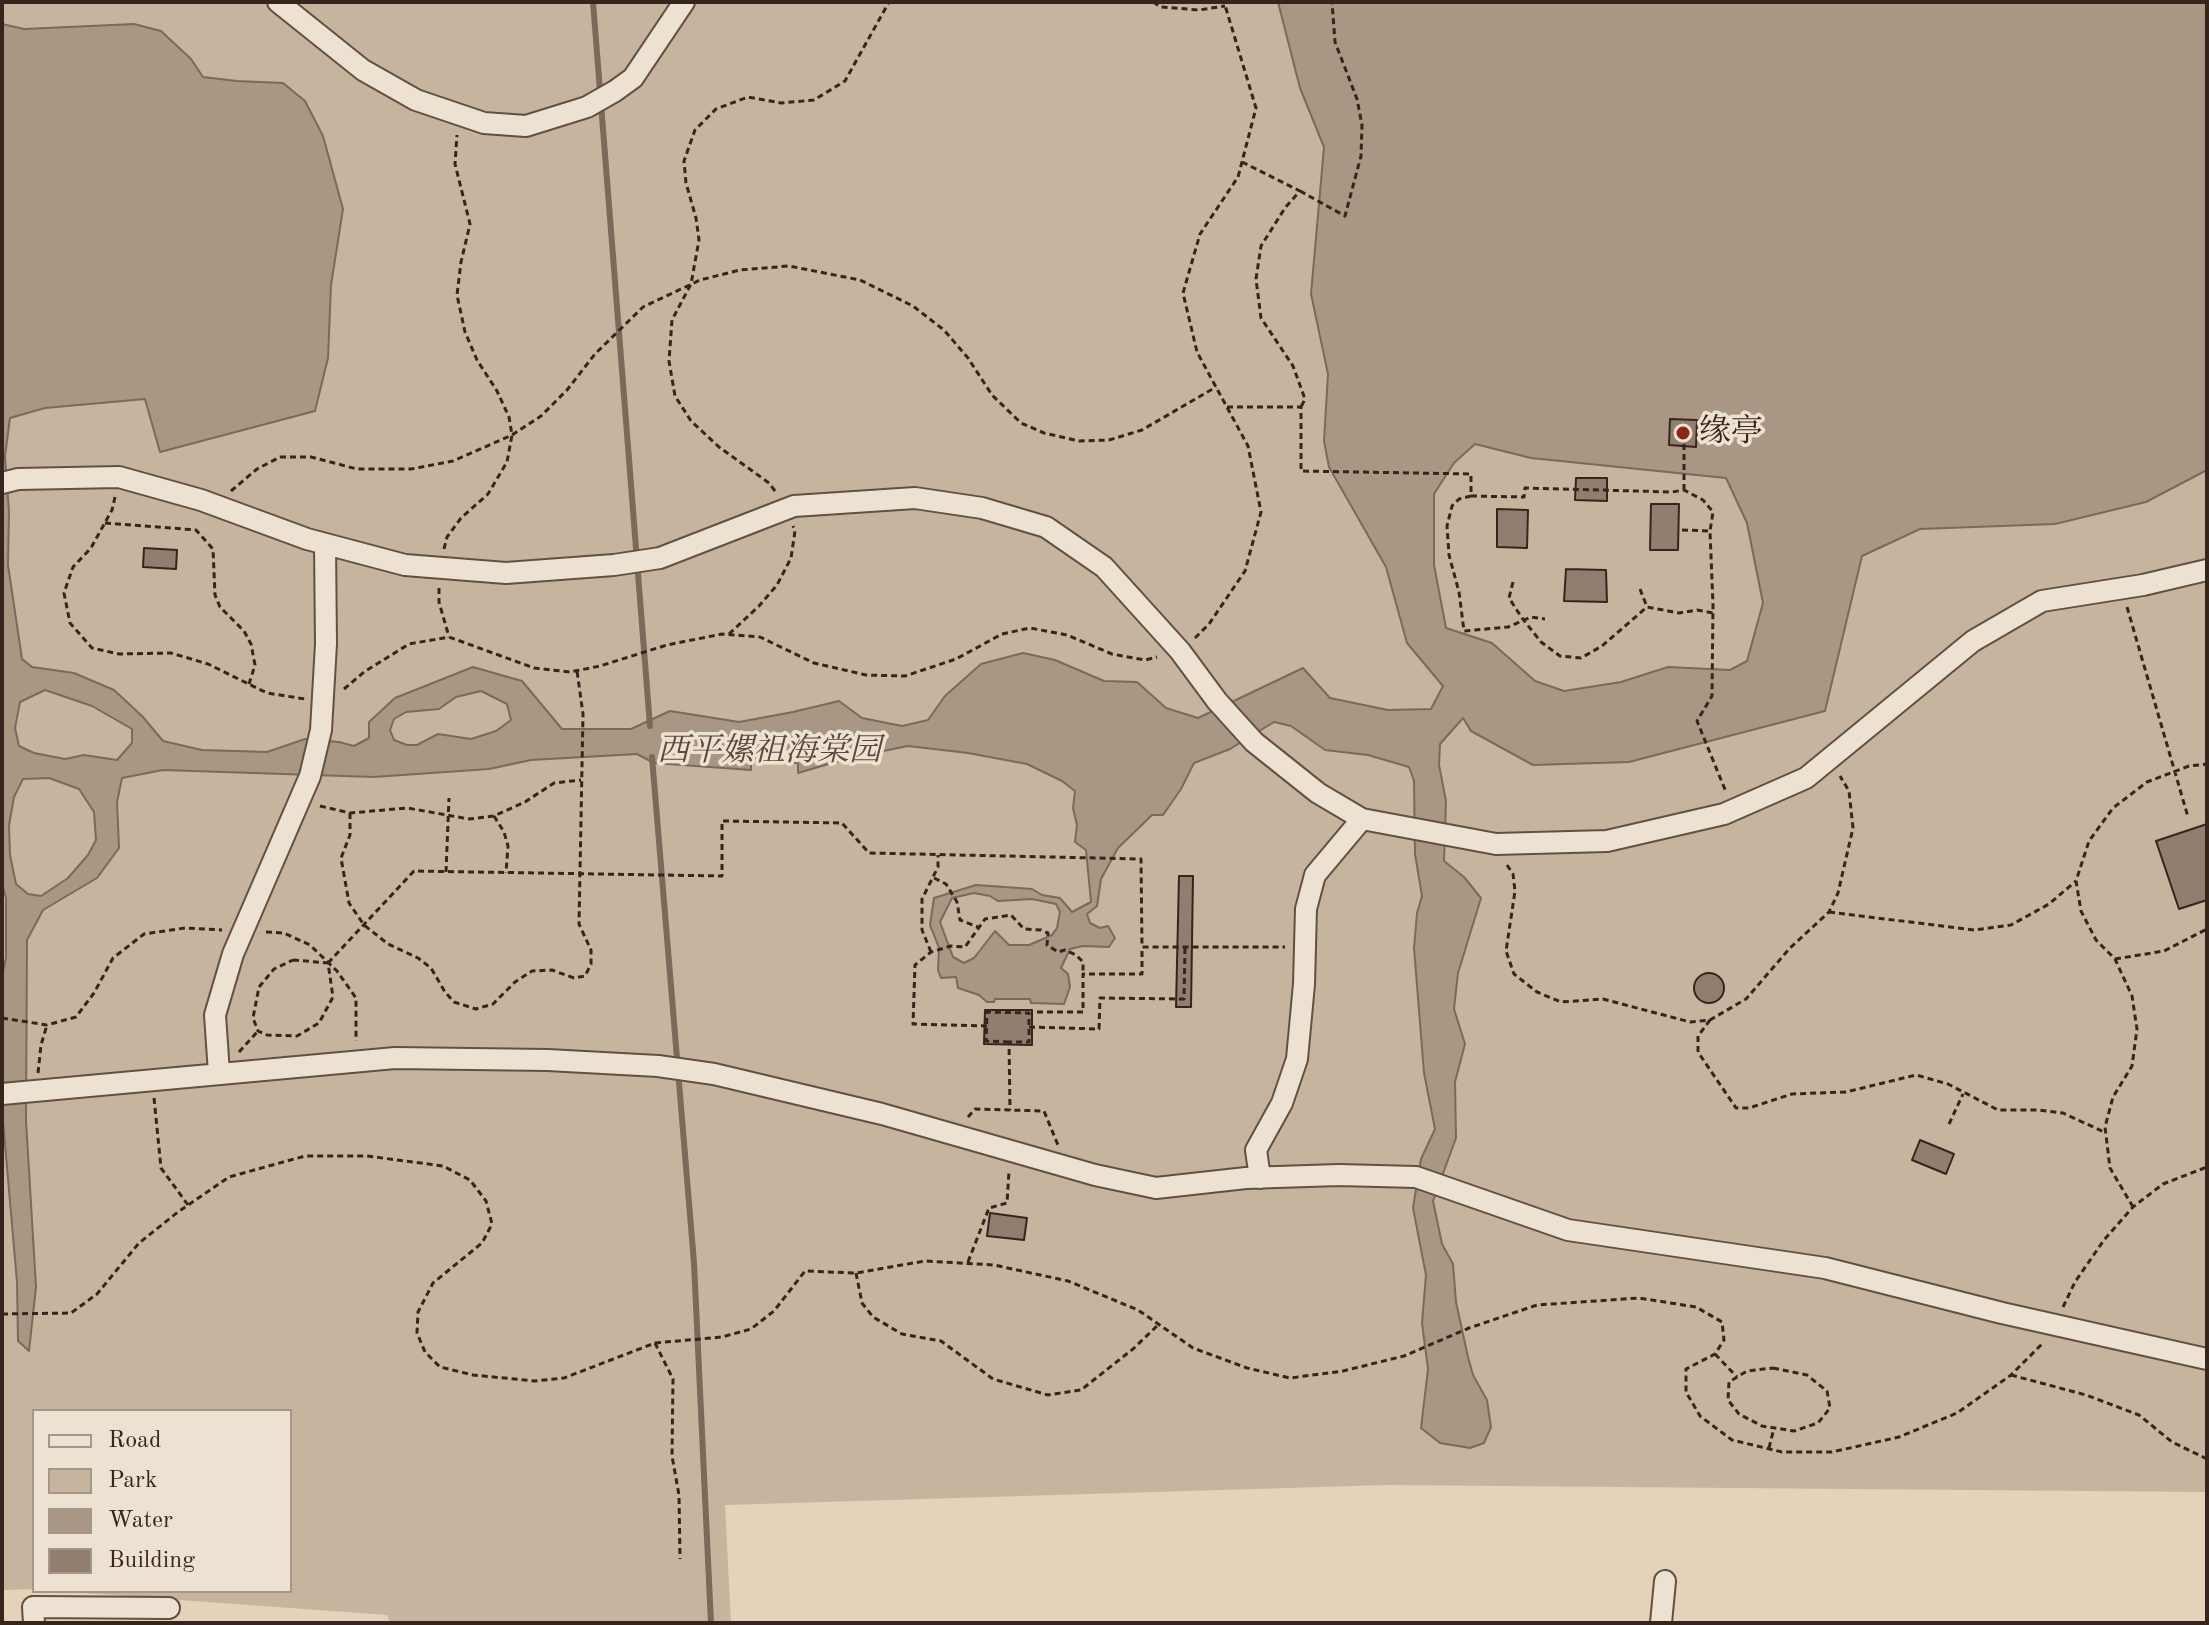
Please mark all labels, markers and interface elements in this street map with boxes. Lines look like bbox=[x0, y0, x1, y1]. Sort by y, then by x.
place label: 缘亭 bbox=[1699, 414, 1763, 452]
marker: 缘亭 bbox=[1674, 424, 1692, 442]
park label: 西平嫘祖海棠园 bbox=[657, 733, 881, 771]
legend bbox=[32, 1409, 292, 1593]
text: Road bbox=[108, 1429, 161, 1453]
text: Park bbox=[108, 1469, 157, 1493]
text: Water bbox=[108, 1509, 173, 1533]
text: Building bbox=[108, 1549, 195, 1573]

